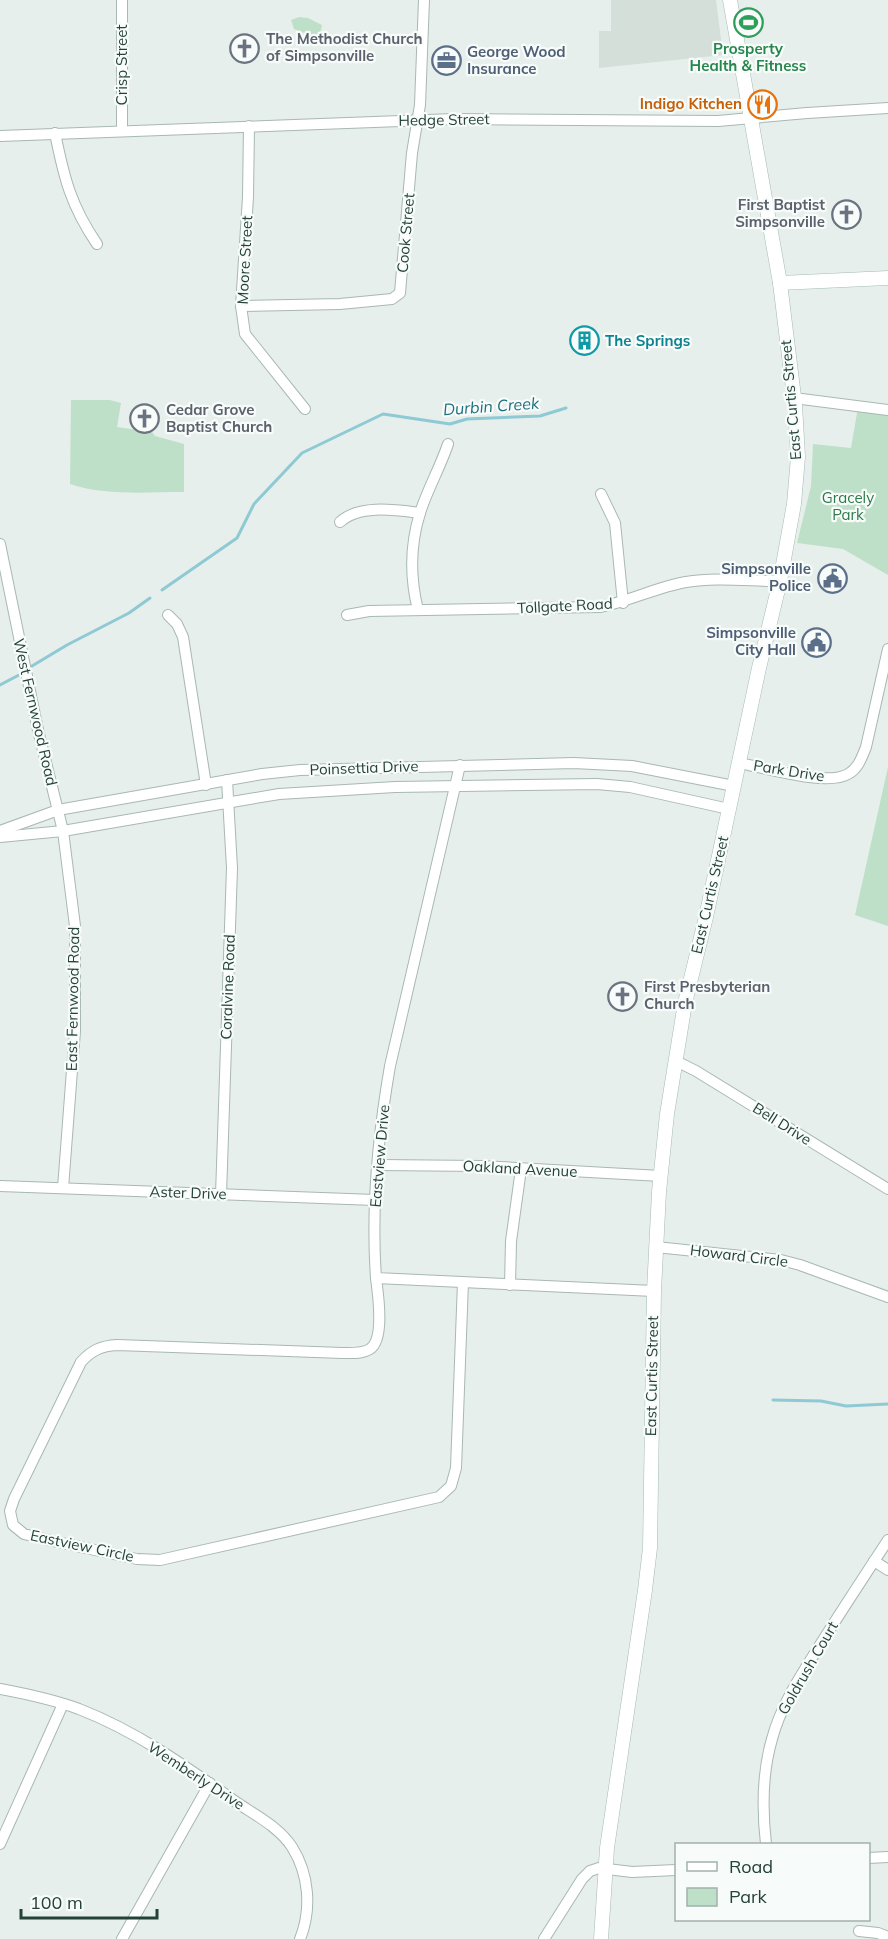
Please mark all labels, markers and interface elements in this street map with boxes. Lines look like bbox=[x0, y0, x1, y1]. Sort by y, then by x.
sports icon: Prosperty Health & Fitness bbox=[732, 6, 764, 38]
street label: Crisp Street bbox=[112, 24, 131, 106]
place label: The Methodist Church of Simpsonville bbox=[266, 29, 423, 65]
church icon: The Methodist Church of Simpsonville bbox=[229, 32, 261, 64]
place label: Prosperty Health & Fitness bbox=[690, 39, 806, 75]
place label: George Wood Insurance bbox=[467, 42, 566, 78]
office icon: George Wood Insurance bbox=[430, 45, 462, 77]
restaurant icon: Indigo Kitchen bbox=[747, 88, 779, 120]
place label: Indigo Kitchen bbox=[640, 94, 742, 113]
street label: Hedge Street bbox=[398, 109, 490, 130]
street label: Cook Street bbox=[393, 192, 418, 274]
place label: First Baptist Simpsonville bbox=[735, 195, 825, 231]
church icon: First Baptist Simpsonville bbox=[830, 198, 862, 230]
street label: Moore Street bbox=[233, 215, 256, 305]
building icon: The Springs bbox=[568, 325, 600, 357]
place label: The Springs bbox=[605, 331, 690, 350]
street label: East Curtis Street bbox=[776, 339, 805, 461]
water label: Durbin Creek bbox=[442, 393, 540, 419]
place label: Cedar Grove Baptist Church bbox=[166, 400, 272, 436]
church icon: Cedar Grove Baptist Church bbox=[129, 403, 161, 435]
park label: Gracely Park bbox=[822, 488, 874, 524]
place label: Simpsonville Police bbox=[721, 559, 811, 595]
public building icon: Simpsonville Police bbox=[816, 562, 848, 594]
street label: Tollgate Road bbox=[517, 594, 613, 617]
place label: Simpsonville City Hall bbox=[706, 623, 796, 659]
public building icon: Simpsonville City Hall bbox=[801, 626, 833, 658]
street label: West Fernwood Road bbox=[9, 636, 62, 787]
street label: Poinsettia Drive bbox=[309, 756, 419, 779]
street label: Park Drive bbox=[752, 756, 826, 786]
street label: East Curtis Street bbox=[687, 834, 732, 956]
street label: East Fernwood Road bbox=[62, 927, 83, 1071]
street label: Coralvine Road bbox=[216, 934, 239, 1040]
place label: First Presbyterian Church bbox=[644, 977, 770, 1013]
church icon: First Presbyterian Church bbox=[607, 980, 639, 1012]
street label: Bell Drive bbox=[749, 1098, 815, 1149]
street label: Eastview Drive bbox=[366, 1104, 393, 1208]
street label: Oakland Avenue bbox=[462, 1156, 578, 1181]
street label: Aster Drive bbox=[149, 1182, 227, 1203]
street label: Howard Circle bbox=[689, 1240, 789, 1271]
street label: East Curtis Street bbox=[641, 1316, 662, 1436]
street label: Eastview Circle bbox=[29, 1525, 136, 1566]
street label: Goldrush Court bbox=[773, 1618, 842, 1718]
street label: Wemberly Drive bbox=[144, 1737, 248, 1814]
legend bbox=[675, 1843, 870, 1921]
text: Road bbox=[729, 1855, 773, 1878]
scale bar bbox=[21, 1882, 158, 1920]
text: Park bbox=[729, 1885, 768, 1908]
text: 100 m bbox=[30, 1891, 83, 1914]

